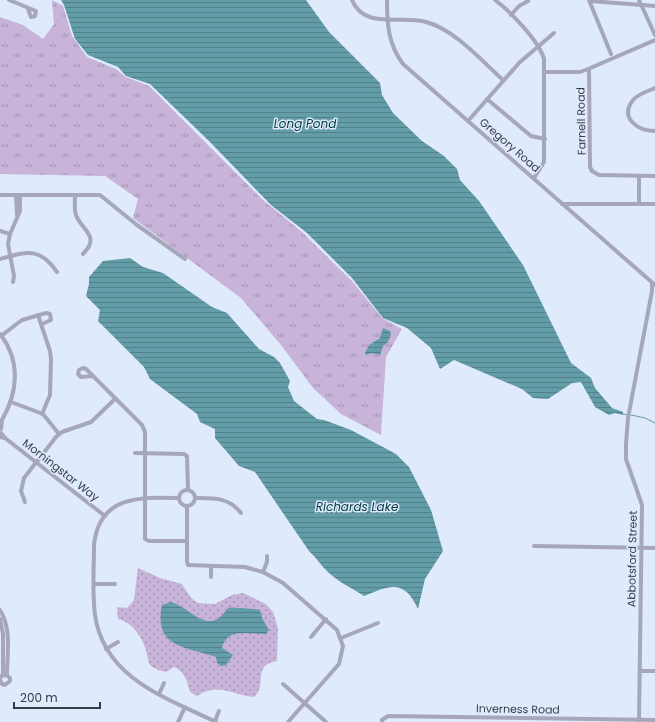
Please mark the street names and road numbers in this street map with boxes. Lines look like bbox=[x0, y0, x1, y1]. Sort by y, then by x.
street label: Farnell Road bbox=[572, 87, 590, 155]
street label: Gregory Road bbox=[476, 114, 544, 176]
street label: Morningstar Way bbox=[19, 435, 103, 506]
street label: Abbotsford Street bbox=[623, 511, 641, 607]
street label: Inverness Road bbox=[476, 700, 560, 718]

